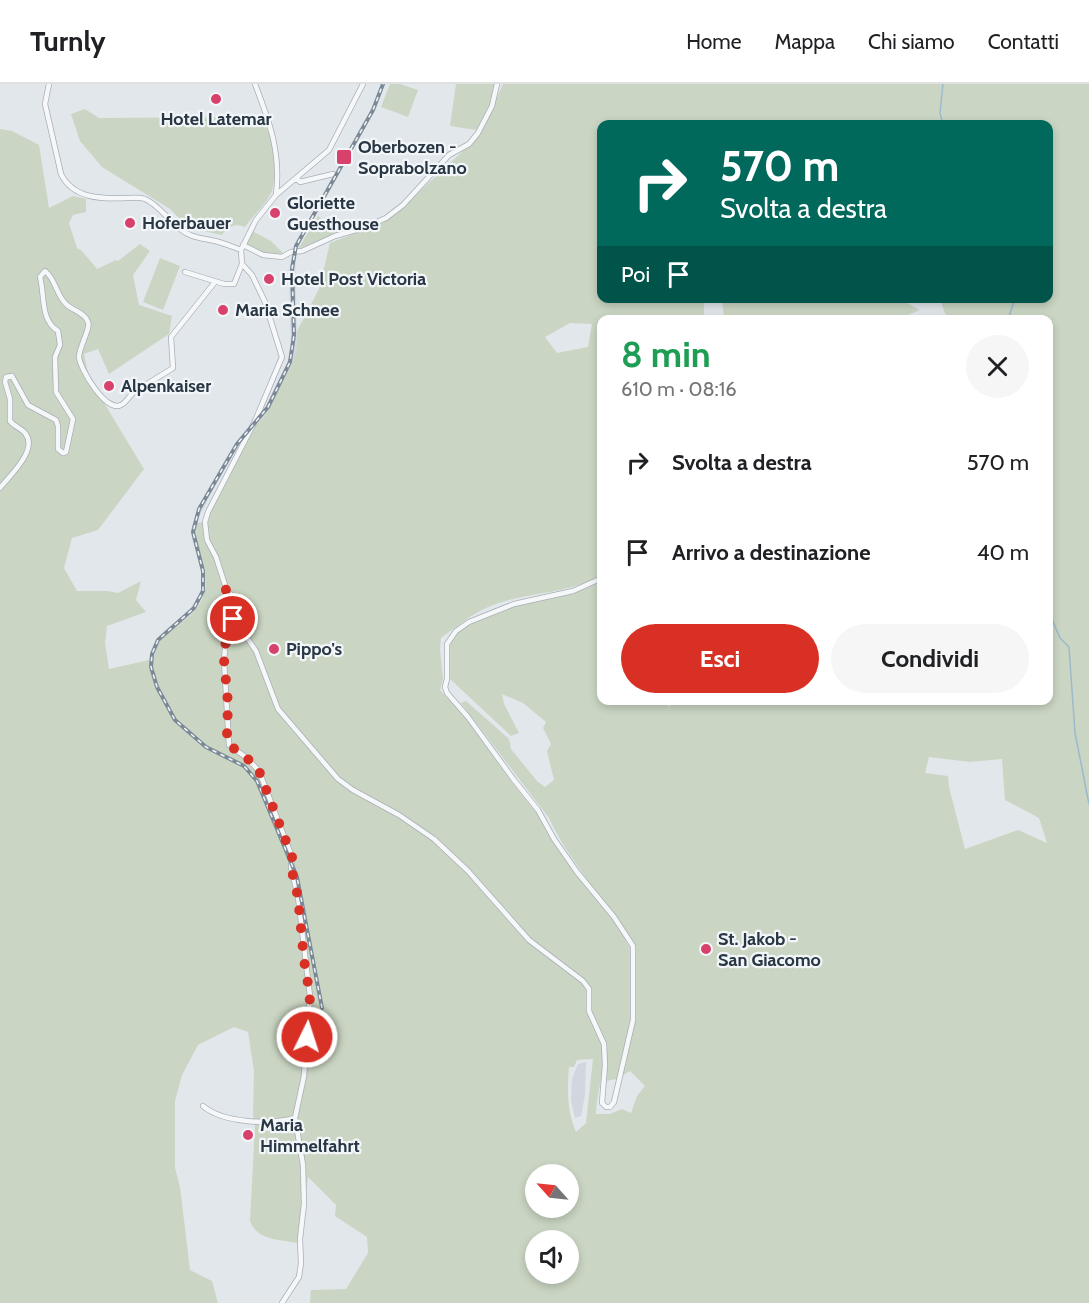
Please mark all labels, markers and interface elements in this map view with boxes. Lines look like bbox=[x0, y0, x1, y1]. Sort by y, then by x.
text: Turnly bbox=[30, 24, 106, 58]
text: Home bbox=[686, 29, 741, 54]
text: Mappa bbox=[774, 29, 835, 54]
text: Chi siamo bbox=[868, 29, 955, 54]
text: Contatti bbox=[988, 29, 1059, 54]
marker: Hotel Latemar bbox=[209, 92, 223, 106]
place label: Hotel Latemar bbox=[160, 108, 272, 130]
place label: Oberbozen - Soprabolzano bbox=[358, 136, 467, 179]
text: 570 m bbox=[720, 140, 839, 192]
icon: right bbox=[621, 144, 699, 222]
marker: Oberbozen - Soprabolzano bbox=[335, 148, 353, 166]
place label: Gloriette Guesthouse bbox=[287, 192, 379, 235]
text: Svolta a destra bbox=[720, 192, 887, 225]
marker: Gloriette Guesthouse bbox=[268, 206, 282, 220]
place label: Hoferbauer bbox=[142, 212, 231, 234]
marker: Hoferbauer bbox=[123, 216, 137, 230]
icon: arrive bbox=[662, 258, 695, 291]
text: Poi bbox=[621, 261, 650, 288]
place label: Hotel Post Victoria bbox=[281, 268, 426, 290]
marker: Hotel Post Victoria bbox=[262, 272, 276, 286]
place label: Maria Schnee bbox=[235, 299, 339, 321]
marker: Maria Schnee bbox=[216, 303, 230, 317]
text: 8 min bbox=[621, 332, 711, 376]
button: close bbox=[966, 335, 1029, 398]
place label: Alpenkaiser bbox=[121, 375, 211, 397]
text: 610 m · 08:16 bbox=[621, 377, 737, 401]
marker: Alpenkaiser bbox=[102, 379, 116, 393]
icon: right bbox=[621, 446, 654, 479]
text: Svolta a destra bbox=[672, 449, 812, 476]
text: 570 m bbox=[967, 449, 1029, 476]
icon: arrive bbox=[621, 536, 654, 569]
text: Arrivo a destinazione bbox=[672, 539, 870, 566]
text: 40 m bbox=[977, 539, 1029, 566]
pin bbox=[207, 593, 258, 644]
icon: arrive bbox=[216, 602, 249, 635]
button: Esci bbox=[621, 624, 819, 693]
button: Condividi bbox=[831, 624, 1029, 693]
place label: Pippo's bbox=[286, 638, 343, 660]
marker: Pippo's bbox=[267, 642, 281, 656]
place label: St. Jakob - San Giacomo bbox=[718, 928, 821, 971]
marker: St. Jakob - San Giacomo bbox=[699, 942, 713, 956]
position arrow bbox=[275, 1005, 339, 1069]
place label: Maria Himmelfahrt bbox=[260, 1114, 360, 1157]
marker: Maria Himmelfahrt bbox=[241, 1128, 255, 1142]
north arrow bbox=[525, 1164, 579, 1218]
map controls bbox=[525, 1164, 579, 1284]
button: sound bbox=[525, 1230, 579, 1284]

